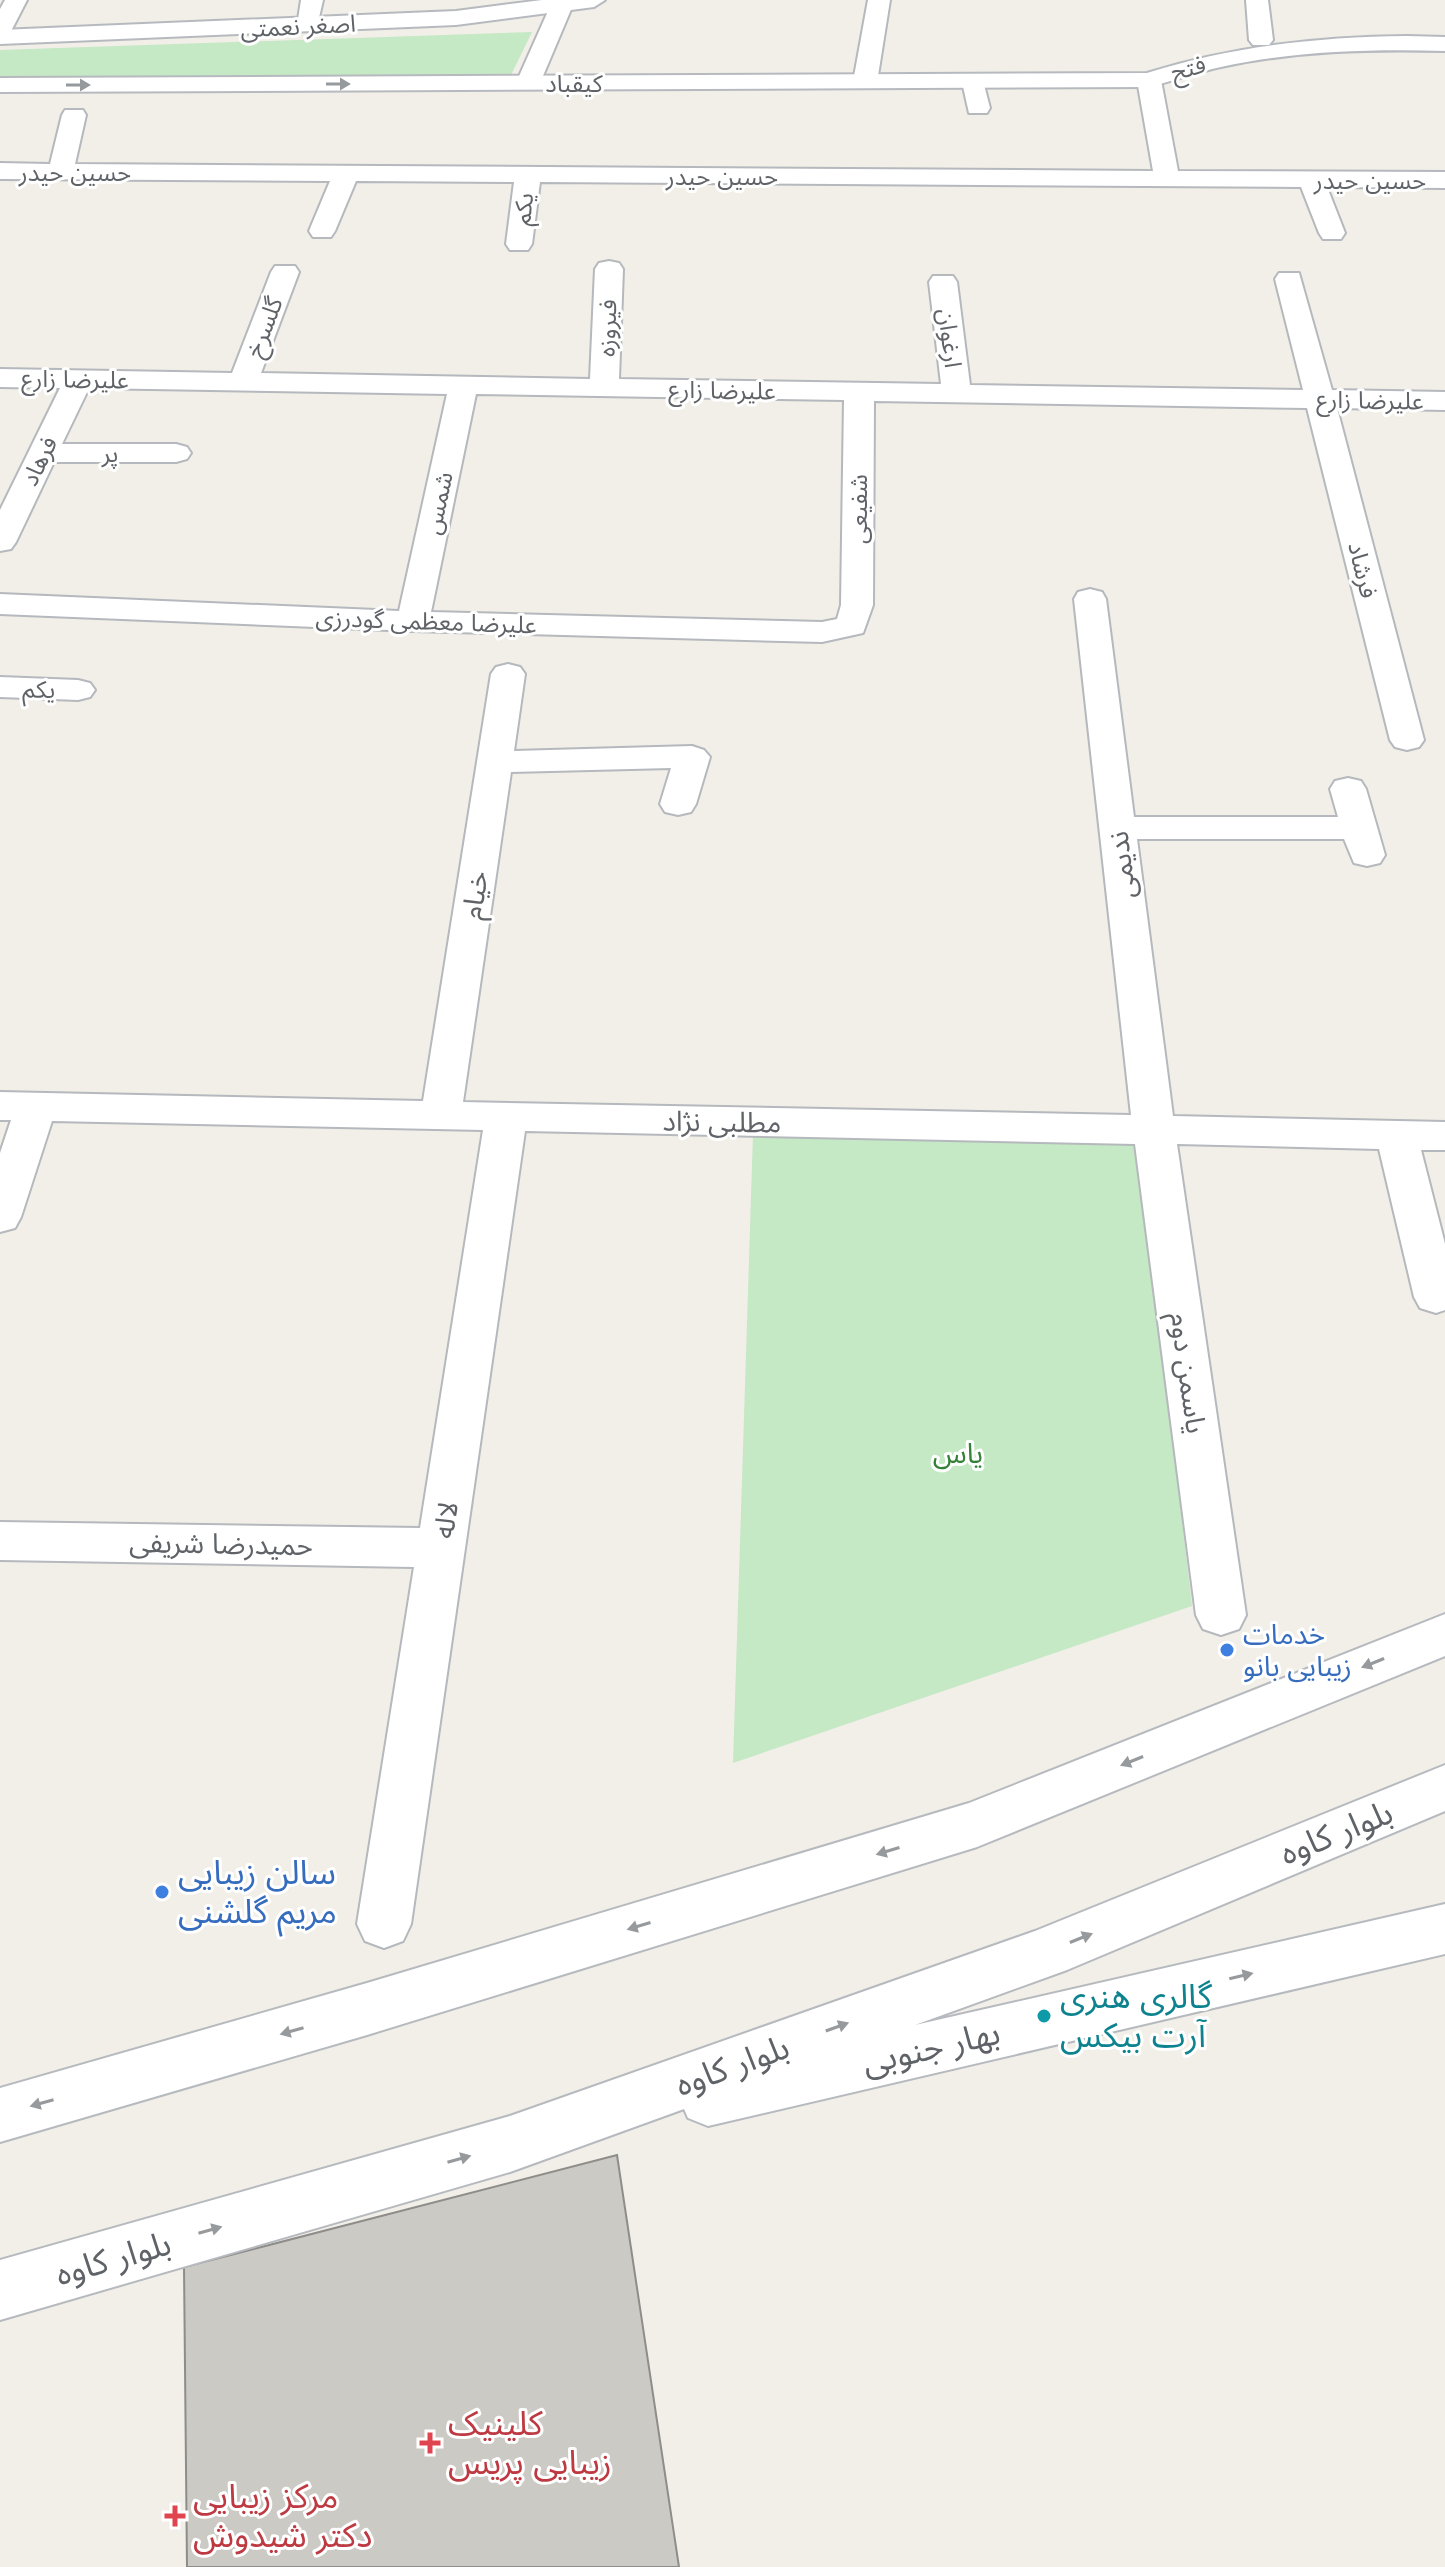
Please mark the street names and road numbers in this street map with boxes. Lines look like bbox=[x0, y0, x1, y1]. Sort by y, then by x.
street label: اصغر نعمتی bbox=[240, 9, 356, 44]
street label: فتح bbox=[1167, 50, 1210, 90]
street label: کیقباد bbox=[545, 70, 604, 97]
street label: حسین حیدر bbox=[18, 159, 131, 187]
street label: حسین حیدر bbox=[665, 163, 778, 191]
street label: حسین حیدر bbox=[1313, 167, 1426, 195]
street label: یکم bbox=[508, 191, 542, 227]
street label: گلسرخ bbox=[240, 292, 292, 362]
street label: فیروزه bbox=[593, 299, 622, 357]
street label: ارغوان bbox=[932, 307, 967, 369]
street label: علیرضا زارع bbox=[21, 365, 129, 397]
street label: علیرضا زارع bbox=[668, 376, 776, 408]
street label: علیرضا زارع bbox=[1316, 386, 1424, 418]
street label: فرهاد bbox=[16, 432, 63, 490]
street label: پر bbox=[101, 440, 118, 469]
street label: شمس bbox=[418, 469, 458, 537]
street label: شفیعی bbox=[845, 474, 872, 544]
street label: فرشاد bbox=[1342, 539, 1383, 601]
street label: علیرضا معظمی گودرزی bbox=[315, 604, 537, 639]
street label: یکم bbox=[22, 675, 56, 707]
street label: ندیمی bbox=[1102, 829, 1142, 900]
street label: خیام bbox=[456, 869, 499, 922]
street label: مطلبی نژاد bbox=[662, 1105, 782, 1140]
street label: یاسمن دوم bbox=[1159, 1310, 1212, 1436]
street label: لاله bbox=[428, 1499, 464, 1541]
street label: حمیدرضا شریفی bbox=[129, 1527, 313, 1562]
street label: بلوار کاوه bbox=[1274, 1792, 1398, 1873]
street label: بهار جنوبی bbox=[858, 2013, 1004, 2082]
street label: بلوار کاوه bbox=[670, 2027, 794, 2104]
street label: بلوار کاوه bbox=[51, 2223, 175, 2294]

